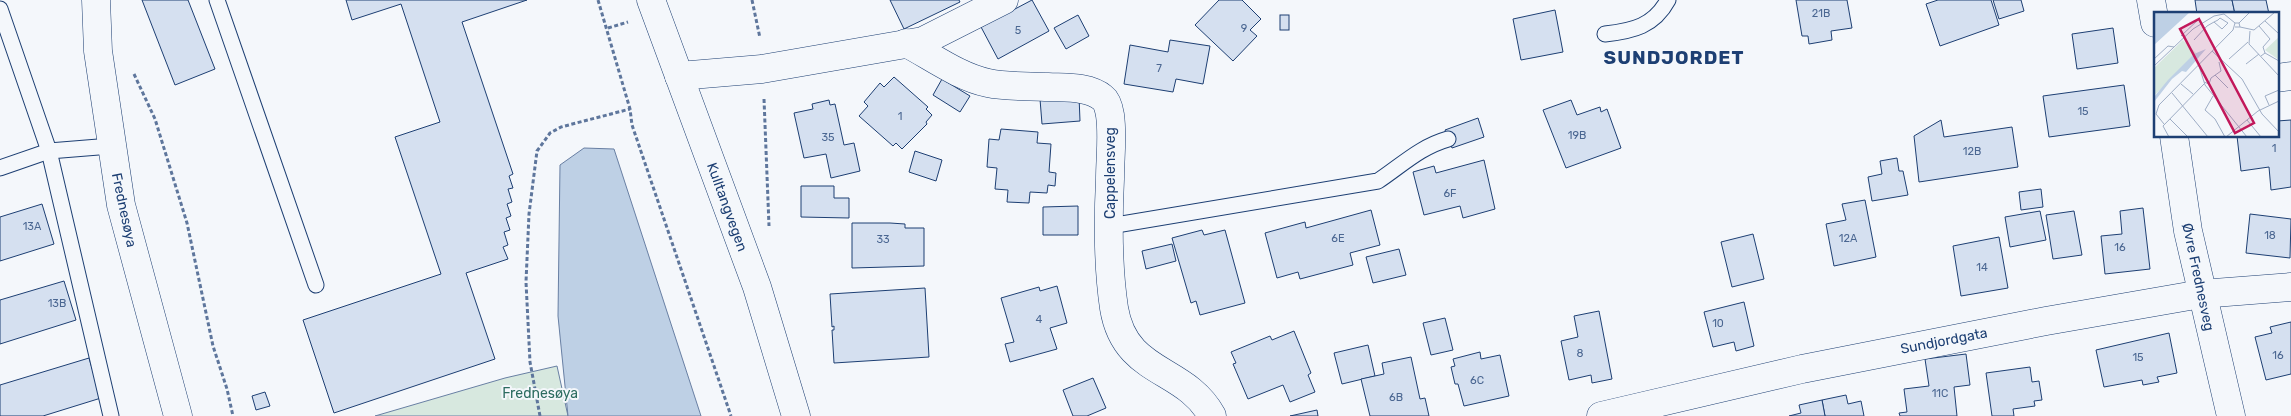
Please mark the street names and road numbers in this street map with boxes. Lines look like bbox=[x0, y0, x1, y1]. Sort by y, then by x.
street label: Cappelensveg bbox=[1102, 127, 1119, 219]
street label: Kulltangvegen bbox=[703, 160, 751, 254]
street label: Frednesøya bbox=[108, 171, 140, 249]
street label: Øvre Frednesveg bbox=[2178, 221, 2218, 333]
street label: Sundjordgata bbox=[1899, 324, 1989, 358]

